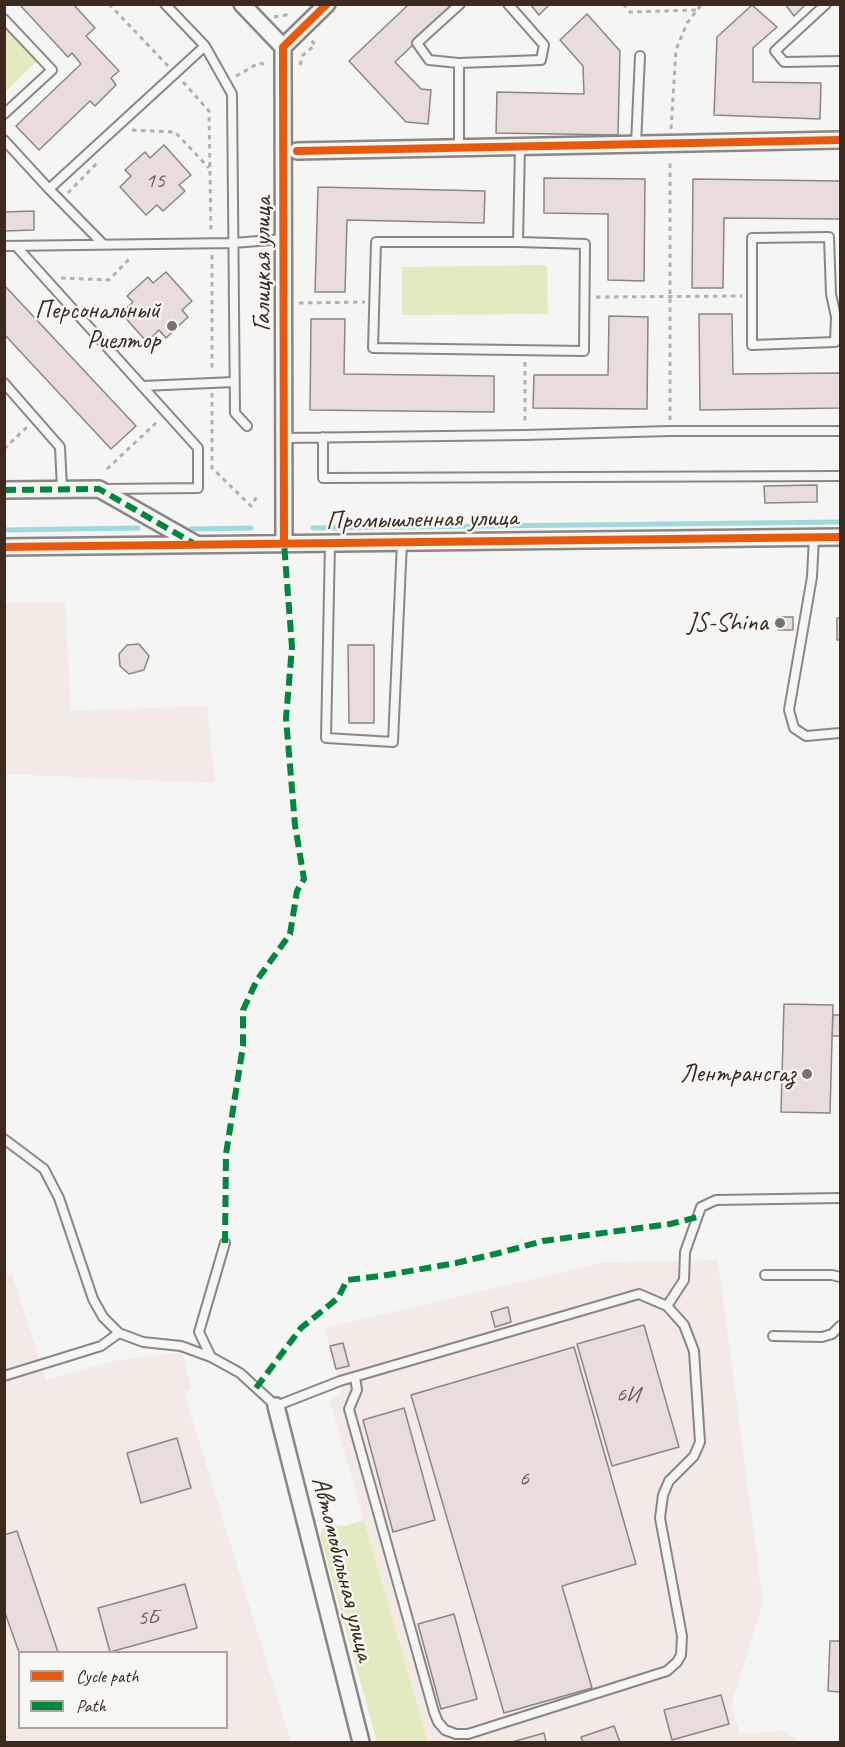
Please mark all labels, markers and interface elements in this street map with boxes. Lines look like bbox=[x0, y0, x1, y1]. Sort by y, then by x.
house number: 15 bbox=[145, 168, 165, 194]
street label: Галицкая улица bbox=[247, 197, 279, 331]
place label: Персональный Риелтор bbox=[35, 295, 160, 356]
marker: Персональный Риелтор bbox=[165, 319, 179, 333]
street label: Промышленная улица bbox=[326, 503, 518, 537]
place label: JS-Shina bbox=[687, 607, 768, 639]
marker: JS-Shina bbox=[773, 616, 787, 630]
place label: Лентрансгаз bbox=[680, 1058, 795, 1090]
marker: Лентрансгаз bbox=[800, 1067, 814, 1081]
house number: 6И bbox=[616, 1382, 640, 1408]
house number: 6 bbox=[519, 1466, 529, 1492]
street label: Автомобильная улица bbox=[304, 1474, 380, 1664]
house number: 5Б bbox=[137, 1605, 159, 1631]
legend bbox=[18, 1651, 228, 1729]
text: Cycle path bbox=[76, 1665, 138, 1687]
text: Path bbox=[76, 1695, 106, 1717]

